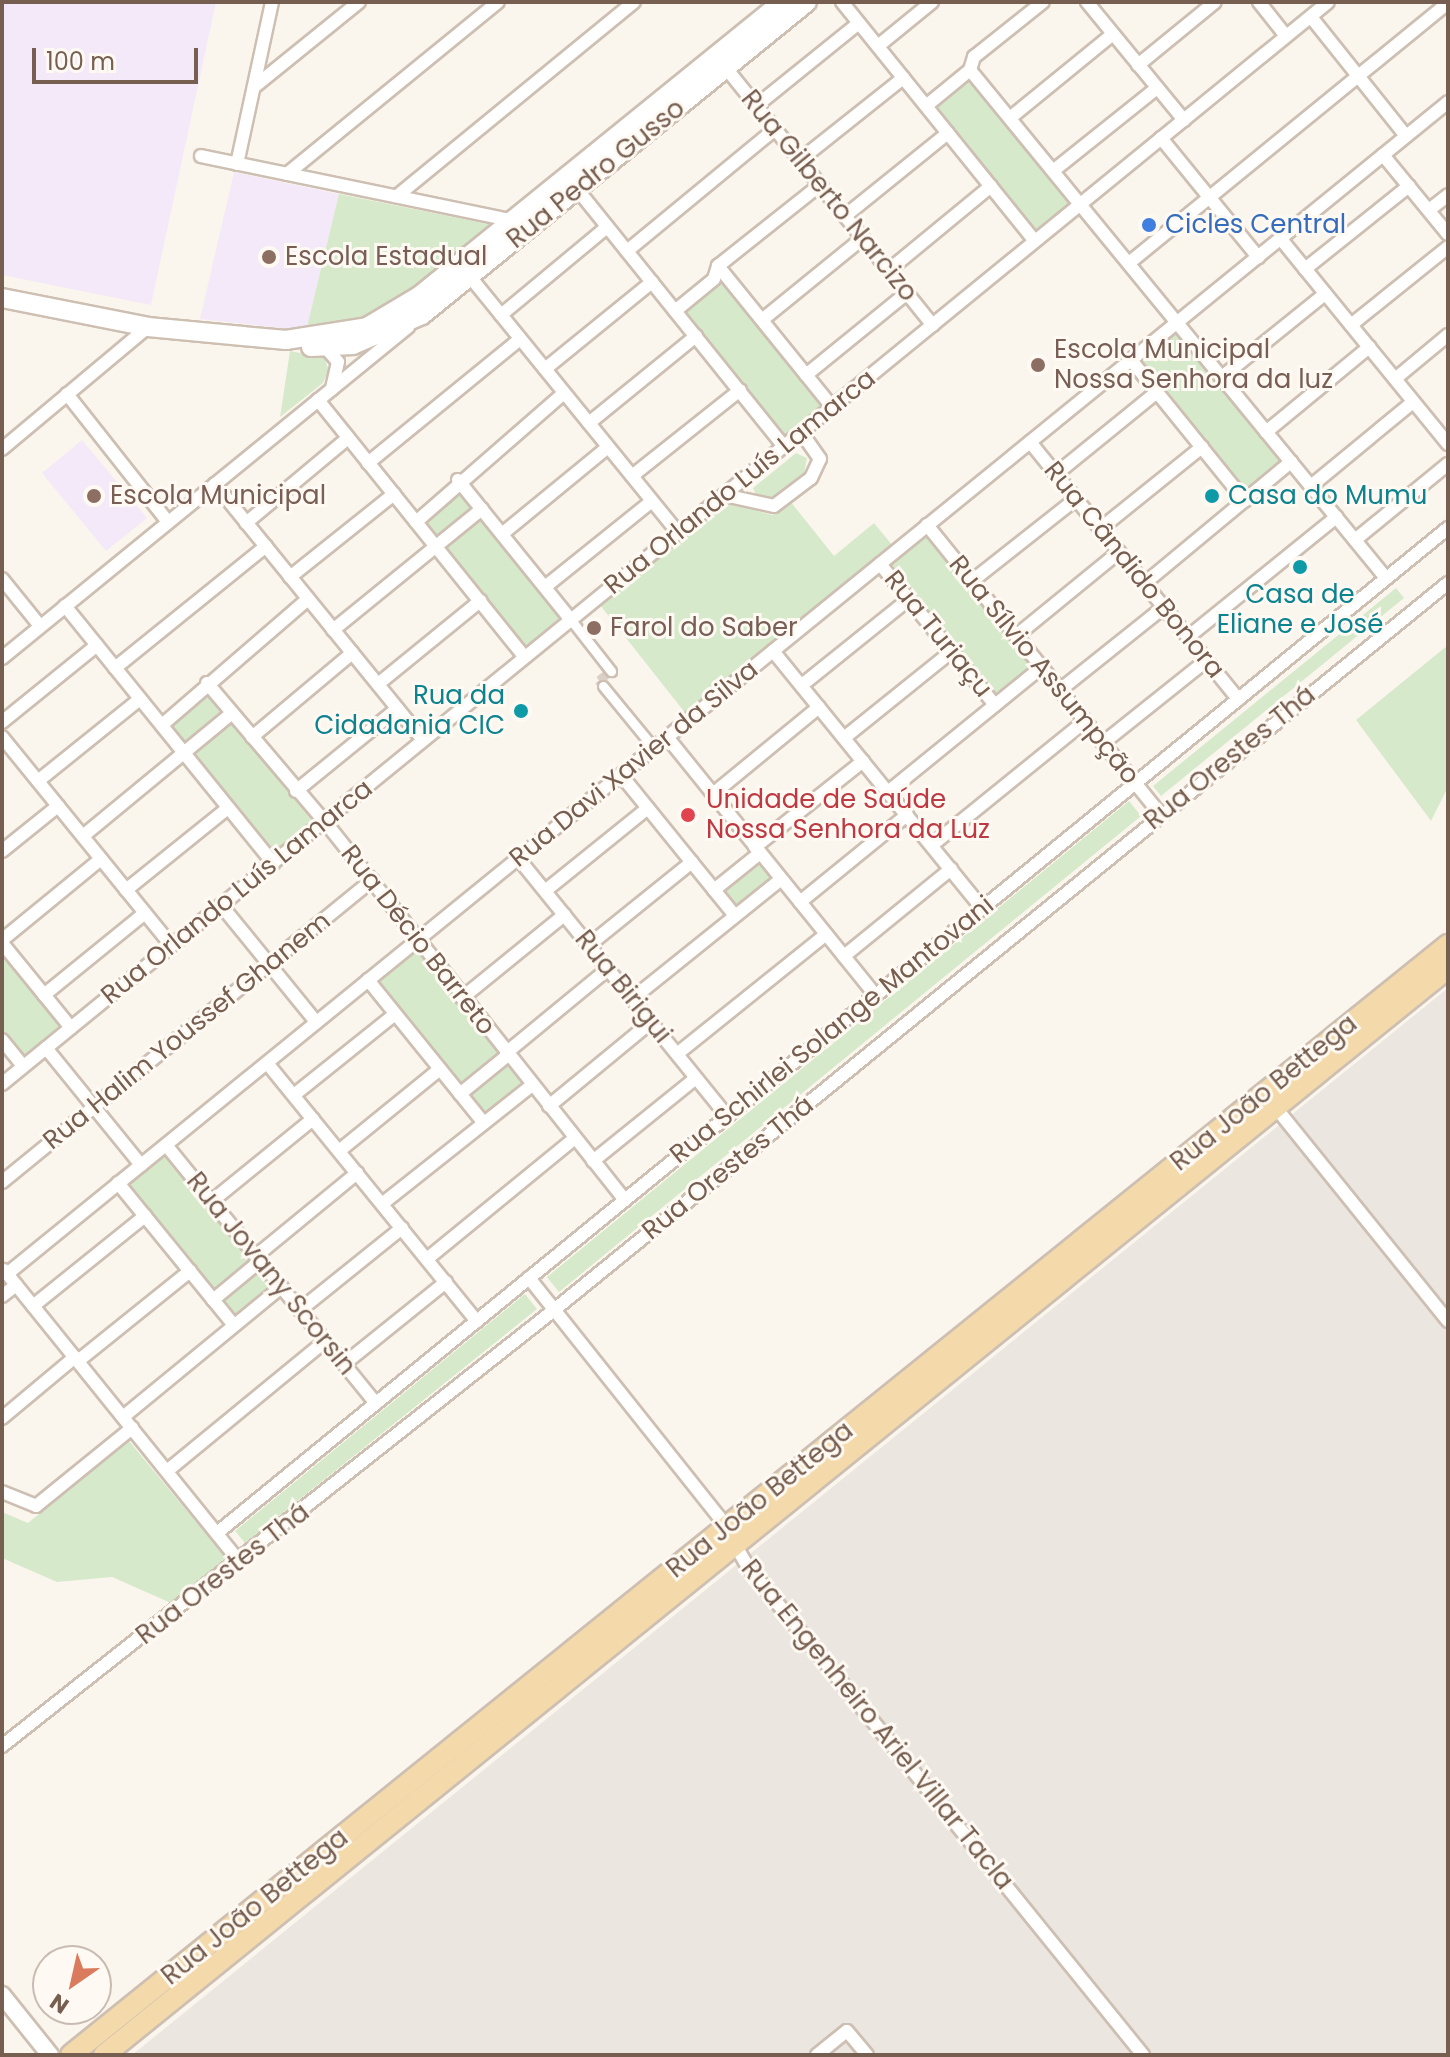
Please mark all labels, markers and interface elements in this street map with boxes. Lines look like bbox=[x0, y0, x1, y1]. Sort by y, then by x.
scale bar bbox=[36, 32, 202, 82]
text: 100 m bbox=[46, 45, 115, 78]
street label: Rua Gilberto Narcizo bbox=[734, 84, 924, 308]
street label: Rua Pedro Gusso bbox=[501, 93, 691, 255]
place label: Cicles Central bbox=[1165, 209, 1346, 241]
marker: Cicles Central bbox=[1140, 216, 1158, 234]
place label: Escola Estadual bbox=[285, 241, 487, 273]
marker: Escola Estadual bbox=[260, 248, 278, 266]
place label: Escola Municipal Nossa Senhora da luz bbox=[1054, 334, 1333, 396]
marker: Escola Municipal Nossa Senhora da luz bbox=[1029, 356, 1047, 374]
street label: Rua Orlando Luís Lamarca bbox=[598, 363, 882, 601]
street label: Rua Cândido Bonora bbox=[1037, 455, 1231, 685]
place label: Escola Municipal bbox=[110, 480, 326, 512]
place label: Casa do Mumu bbox=[1228, 480, 1427, 512]
marker: Escola Municipal bbox=[85, 487, 103, 505]
marker: Casa do Mumu bbox=[1203, 487, 1221, 505]
street label: Rua Sílvio Assumpção bbox=[942, 549, 1146, 791]
marker: Casa de Eliane e José bbox=[1291, 558, 1309, 576]
street label: Rua Turiaçu bbox=[877, 564, 999, 704]
place label: Casa de Eliane e José bbox=[1217, 579, 1383, 640]
place label: Farol do Saber bbox=[610, 612, 798, 644]
marker: Farol do Saber bbox=[585, 619, 603, 637]
street label: Rua Davi Xavier da Silva bbox=[503, 654, 765, 874]
street label: Rua Orestes Thá bbox=[1138, 679, 1322, 837]
place label: Rua da Cidadania CIC bbox=[314, 680, 505, 742]
marker: Rua da Cidadania CIC bbox=[512, 702, 530, 720]
street label: Rua Orlando Luís Lamarca bbox=[95, 773, 379, 1011]
place label: Unidade de Saúde Nossa Senhora da Luz bbox=[706, 784, 990, 846]
marker: Unidade de Saúde Nossa Senhora da Luz bbox=[677, 804, 699, 826]
street label: Rua Décio Barreto bbox=[334, 839, 502, 1041]
street label: Rua Schirlei Solange Mantovani bbox=[664, 890, 1000, 1170]
street label: Rua Halim Youssef Ghanem bbox=[37, 906, 337, 1156]
street label: Rua Birigui bbox=[568, 924, 678, 1050]
street label: Rua João Bettega bbox=[1164, 1008, 1364, 1178]
street label: Rua Orestes Thá bbox=[636, 1089, 820, 1247]
street label: Rua Jovany Scorsin bbox=[180, 1166, 362, 1382]
street label: Rua João Bettega bbox=[660, 1415, 860, 1585]
street label: Rua Orestes Thá bbox=[130, 1497, 316, 1651]
street label: Rua Engenheiro Ariel Villar Tacla bbox=[734, 1554, 1020, 1896]
street label: Rua João Bettega bbox=[155, 1822, 355, 1992]
north arrow bbox=[32, 1945, 112, 2025]
text: N bbox=[44, 1986, 75, 2021]

